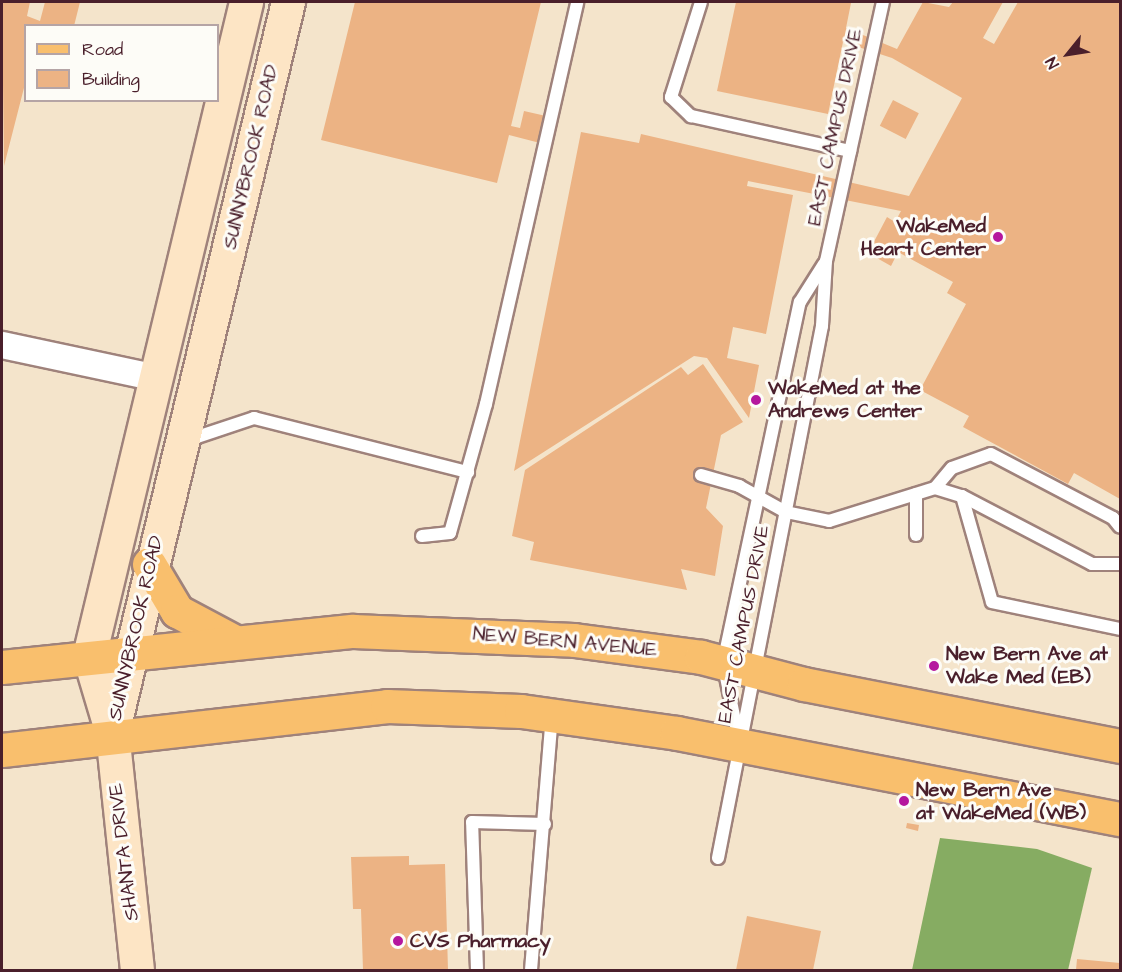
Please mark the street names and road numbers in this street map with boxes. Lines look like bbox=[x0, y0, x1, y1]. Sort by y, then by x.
street label: EAST CAMPUS DRIVE bbox=[802, 26, 868, 228]
street label: SUNNYBROOK ROAD bbox=[218, 62, 284, 252]
street label: EAST CAMPUS DRIVE bbox=[713, 523, 775, 725]
street label: SUNNYBROOK ROAD bbox=[103, 533, 169, 723]
street label: NEW BERN AVENUE bbox=[472, 622, 658, 662]
street label: SHANTA DRIVE bbox=[104, 782, 144, 922]

